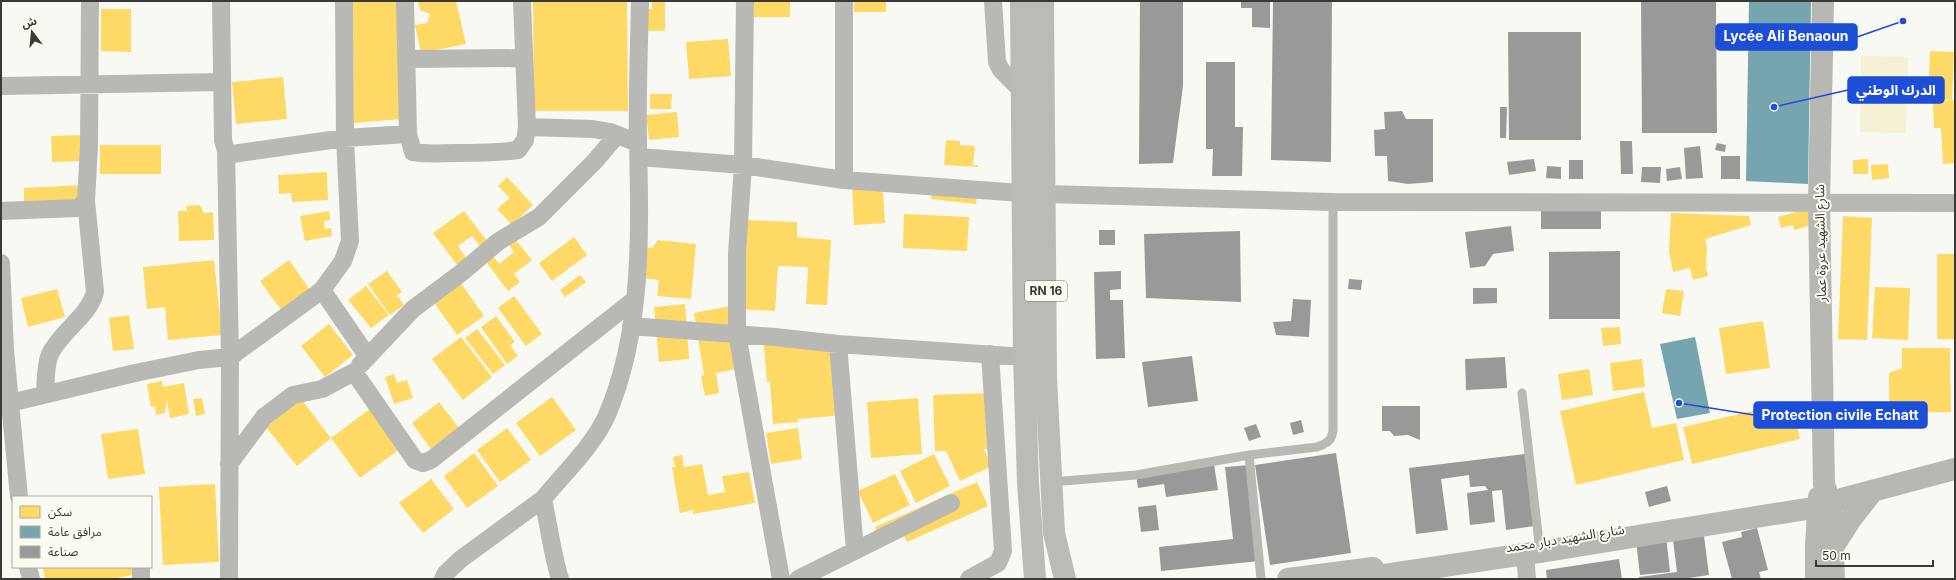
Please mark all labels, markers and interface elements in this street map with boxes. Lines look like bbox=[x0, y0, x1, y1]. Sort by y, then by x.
north arrow bbox=[12, 12, 52, 52]
text: ش bbox=[20, 14, 38, 31]
callout: Lycée Ali Benaoun bbox=[1716, 24, 1857, 50]
text: Lycée Ali Benaoun bbox=[1723, 27, 1849, 44]
callout: الدرك الوطني bbox=[1848, 77, 1944, 103]
text: الدرك الوطني bbox=[1856, 81, 1936, 101]
street label: شارع الشهيد عروة عمار bbox=[1811, 184, 1832, 303]
road number: RN 16 bbox=[1025, 281, 1067, 301]
callout: Protection civile Echatt bbox=[1754, 402, 1927, 428]
text: Protection civile Echatt bbox=[1761, 406, 1919, 423]
legend bbox=[12, 496, 152, 568]
text: سكن bbox=[48, 504, 72, 519]
street label: شارع الشهيد دبار محمد bbox=[1504, 521, 1626, 558]
text: مرافق عامة bbox=[48, 524, 102, 540]
scale bar bbox=[1816, 542, 1933, 568]
text: صناعة bbox=[48, 544, 78, 559]
text: 50 m bbox=[1822, 548, 1851, 563]

